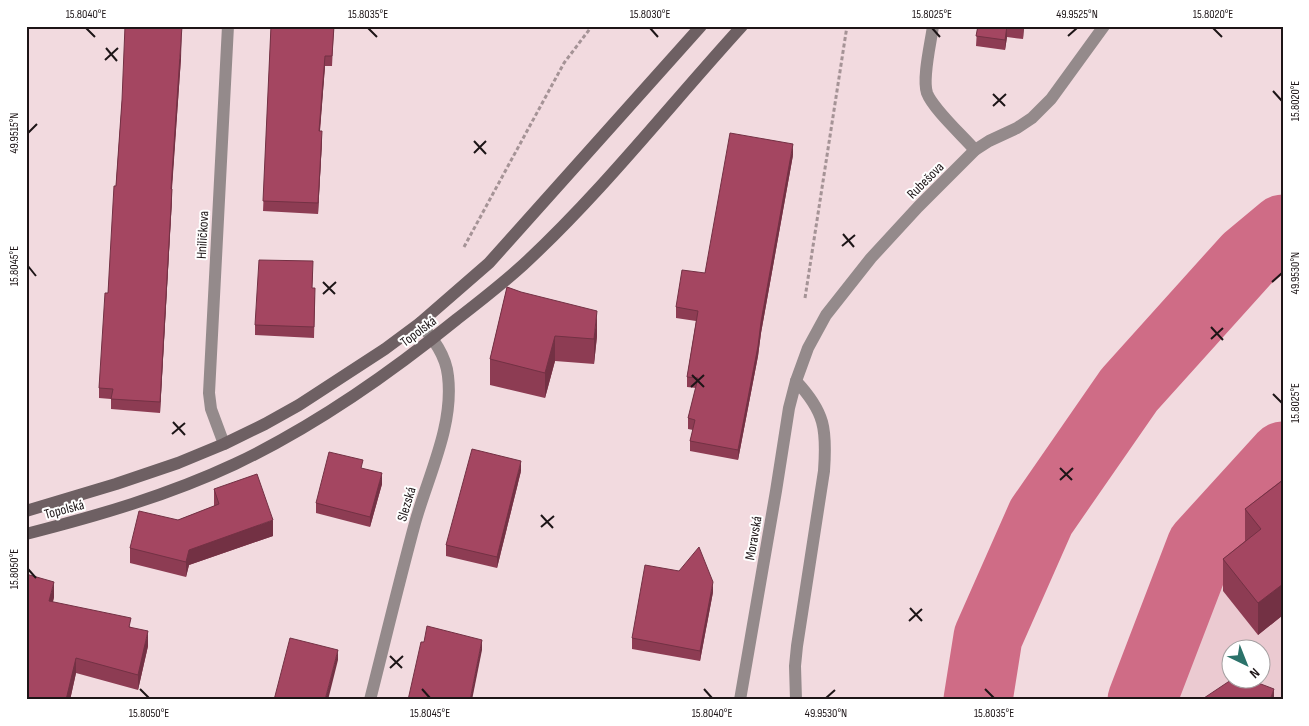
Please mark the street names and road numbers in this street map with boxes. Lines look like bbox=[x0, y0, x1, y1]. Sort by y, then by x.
street label: Rubešova bbox=[903, 158, 947, 202]
street label: Hniličkova bbox=[193, 210, 212, 260]
street label: Topolská bbox=[397, 312, 440, 350]
street label: Slezská bbox=[393, 485, 420, 523]
street label: Topolská bbox=[42, 496, 86, 523]
street label: Moravská bbox=[741, 515, 766, 561]

